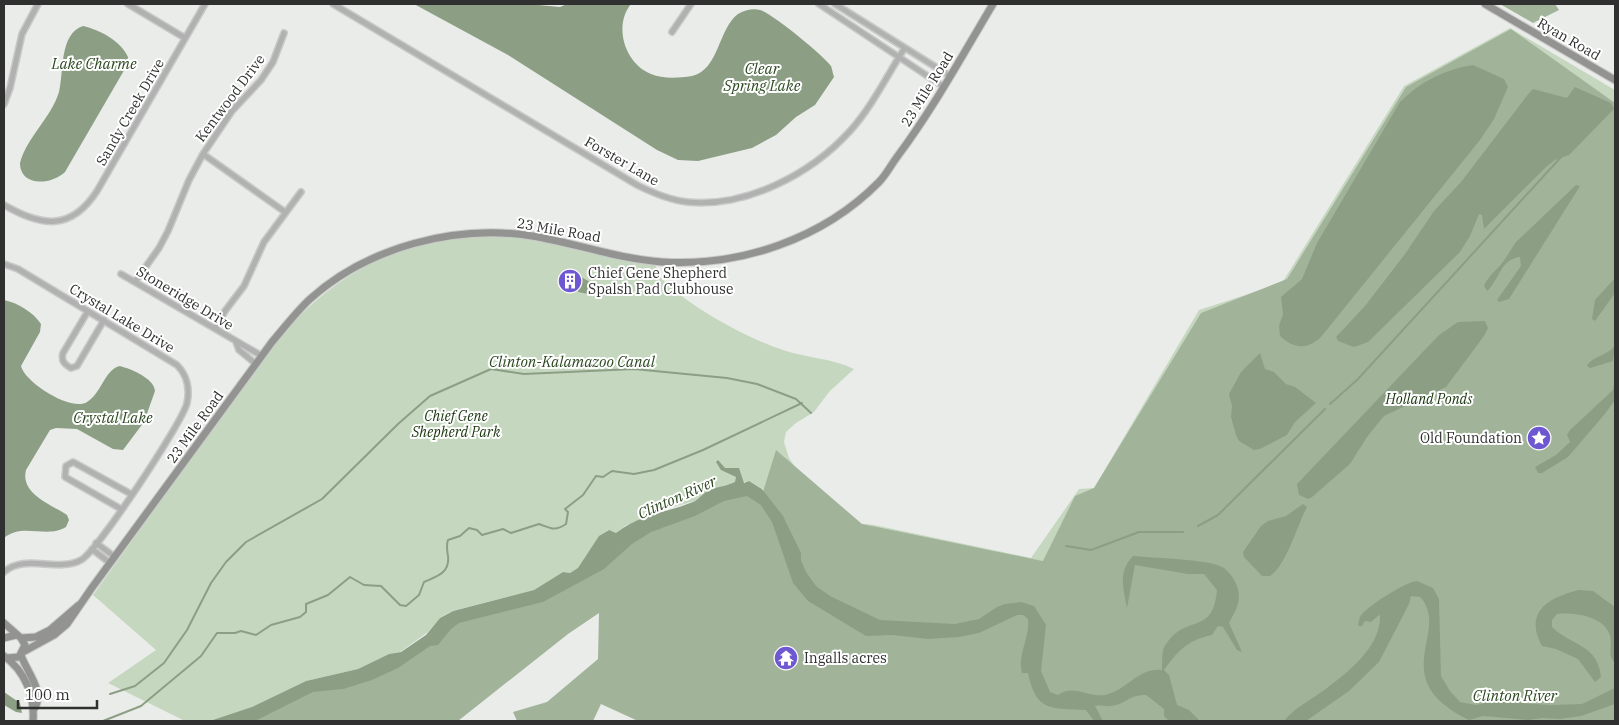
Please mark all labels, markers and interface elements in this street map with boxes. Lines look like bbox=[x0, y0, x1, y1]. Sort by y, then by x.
street label: Ryan Road bbox=[1534, 14, 1604, 65]
street label: 23 Mile Road bbox=[897, 48, 957, 130]
street label: Kentwood Drive bbox=[191, 51, 269, 145]
water label: Lake Charme bbox=[50, 54, 137, 73]
street label: Sandy Creek Drive bbox=[92, 55, 168, 169]
water label: Clear Spring Lake bbox=[723, 59, 801, 95]
street label: Forster Lane bbox=[581, 132, 663, 190]
street label: 23 Mile Road bbox=[516, 214, 603, 246]
street label: Stoneridge Drive bbox=[133, 262, 237, 334]
place label: Chief Gene Shepherd Spalsh Pad Clubhouse bbox=[588, 264, 733, 298]
building icon: Chief Gene Shepherd Spalsh Pad Clubhouse bbox=[557, 268, 583, 294]
street label: Crystal Lake Drive bbox=[66, 279, 178, 357]
water label: Clinton-Kalamazoo Canal bbox=[489, 352, 656, 371]
street label: 23 Mile Road bbox=[163, 387, 228, 467]
park label: Holland Ponds bbox=[1385, 390, 1473, 408]
park label: Chief Gene Shepherd Park bbox=[411, 407, 501, 441]
water label: Crystal Lake bbox=[73, 408, 153, 427]
place icon: Old Foundation bbox=[1526, 425, 1552, 451]
place label: Old Foundation bbox=[1420, 429, 1522, 447]
water label: Clinton River bbox=[635, 471, 720, 523]
temple icon: Ingalls acres bbox=[773, 645, 799, 671]
place label: Ingalls acres bbox=[804, 649, 887, 667]
scale bar bbox=[18, 678, 96, 710]
text: 100 m bbox=[25, 685, 70, 704]
water label: Clinton River bbox=[1473, 686, 1558, 705]

